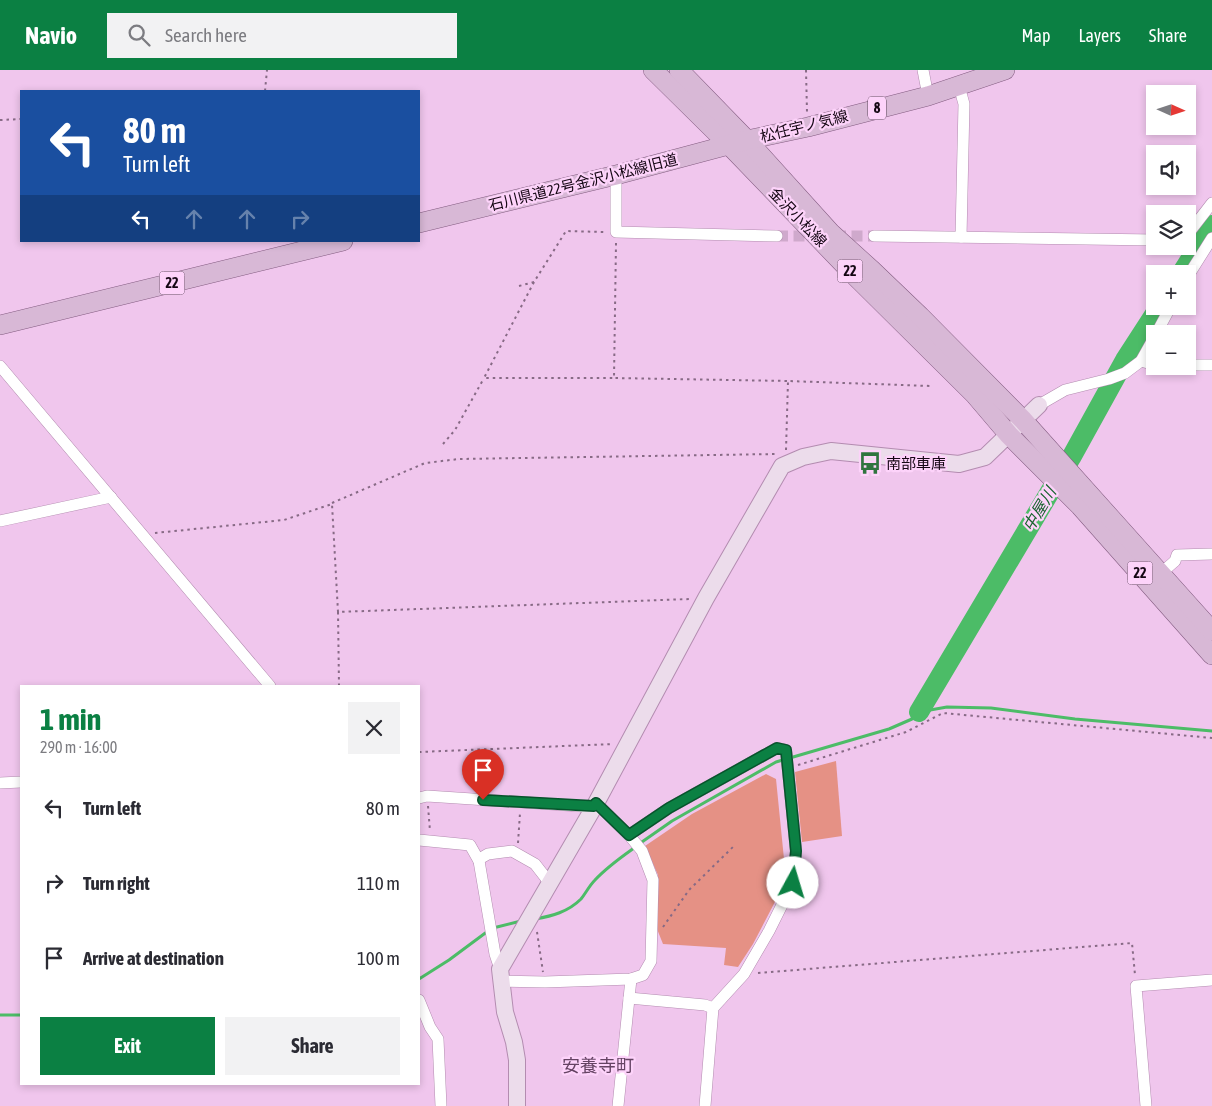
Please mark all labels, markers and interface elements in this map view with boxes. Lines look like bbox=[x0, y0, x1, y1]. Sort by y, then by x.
search box bbox=[107, 13, 457, 58]
icon: search bbox=[125, 21, 153, 49]
text: Navio bbox=[25, 22, 77, 49]
text: Search here bbox=[165, 24, 247, 46]
text: Map bbox=[1021, 25, 1050, 46]
text: Layers bbox=[1078, 25, 1121, 46]
text: Share bbox=[1149, 25, 1187, 46]
north arrow bbox=[1146, 85, 1196, 135]
map controls bbox=[1146, 85, 1196, 375]
road number: 8 bbox=[868, 96, 886, 119]
street label: 松任宇ノ気線 bbox=[758, 107, 850, 145]
icon: left bbox=[40, 110, 105, 175]
text: 80 m bbox=[123, 110, 186, 150]
button: sound bbox=[1146, 145, 1196, 195]
street label: 石川県道22号金沢小松線旧道 bbox=[487, 150, 679, 214]
text: Turn left bbox=[123, 151, 190, 177]
street label: 金沢小松線 bbox=[766, 184, 830, 250]
icon: left bbox=[127, 205, 155, 233]
icon: ahead bbox=[180, 205, 208, 233]
icon: ahead bbox=[233, 205, 261, 233]
icon: right bbox=[286, 205, 314, 233]
button: layers bbox=[1146, 205, 1196, 255]
road number: 22 bbox=[838, 260, 862, 282]
button: + bbox=[1146, 265, 1196, 315]
road number: 22 bbox=[160, 272, 184, 294]
button: − bbox=[1146, 325, 1196, 375]
bus stop icon: 南部車庫 bbox=[857, 450, 883, 476]
place label: 南部車庫 bbox=[886, 455, 946, 472]
water label: 中屋川 bbox=[1019, 482, 1060, 534]
road number: 22 bbox=[1128, 562, 1152, 584]
text: 1 min bbox=[40, 702, 101, 736]
button: close bbox=[348, 702, 400, 754]
text: 290 m · 16:00 bbox=[40, 738, 117, 756]
pin bbox=[462, 749, 504, 800]
icon: arrive bbox=[469, 756, 497, 784]
icon: left bbox=[40, 794, 68, 822]
text: Turn left bbox=[83, 797, 141, 819]
text: 80 m bbox=[366, 797, 400, 819]
position arrow bbox=[766, 856, 818, 908]
icon: right bbox=[40, 869, 68, 897]
text: Turn right bbox=[83, 872, 150, 894]
text: 110 m bbox=[357, 872, 400, 894]
icon: arrive bbox=[40, 944, 68, 972]
text: Arrive at destination bbox=[83, 947, 224, 969]
text: 100 m bbox=[357, 947, 400, 969]
button: Exit bbox=[40, 1017, 215, 1075]
button: Share bbox=[225, 1017, 400, 1075]
district label: 安養寺町 bbox=[562, 1055, 634, 1076]

